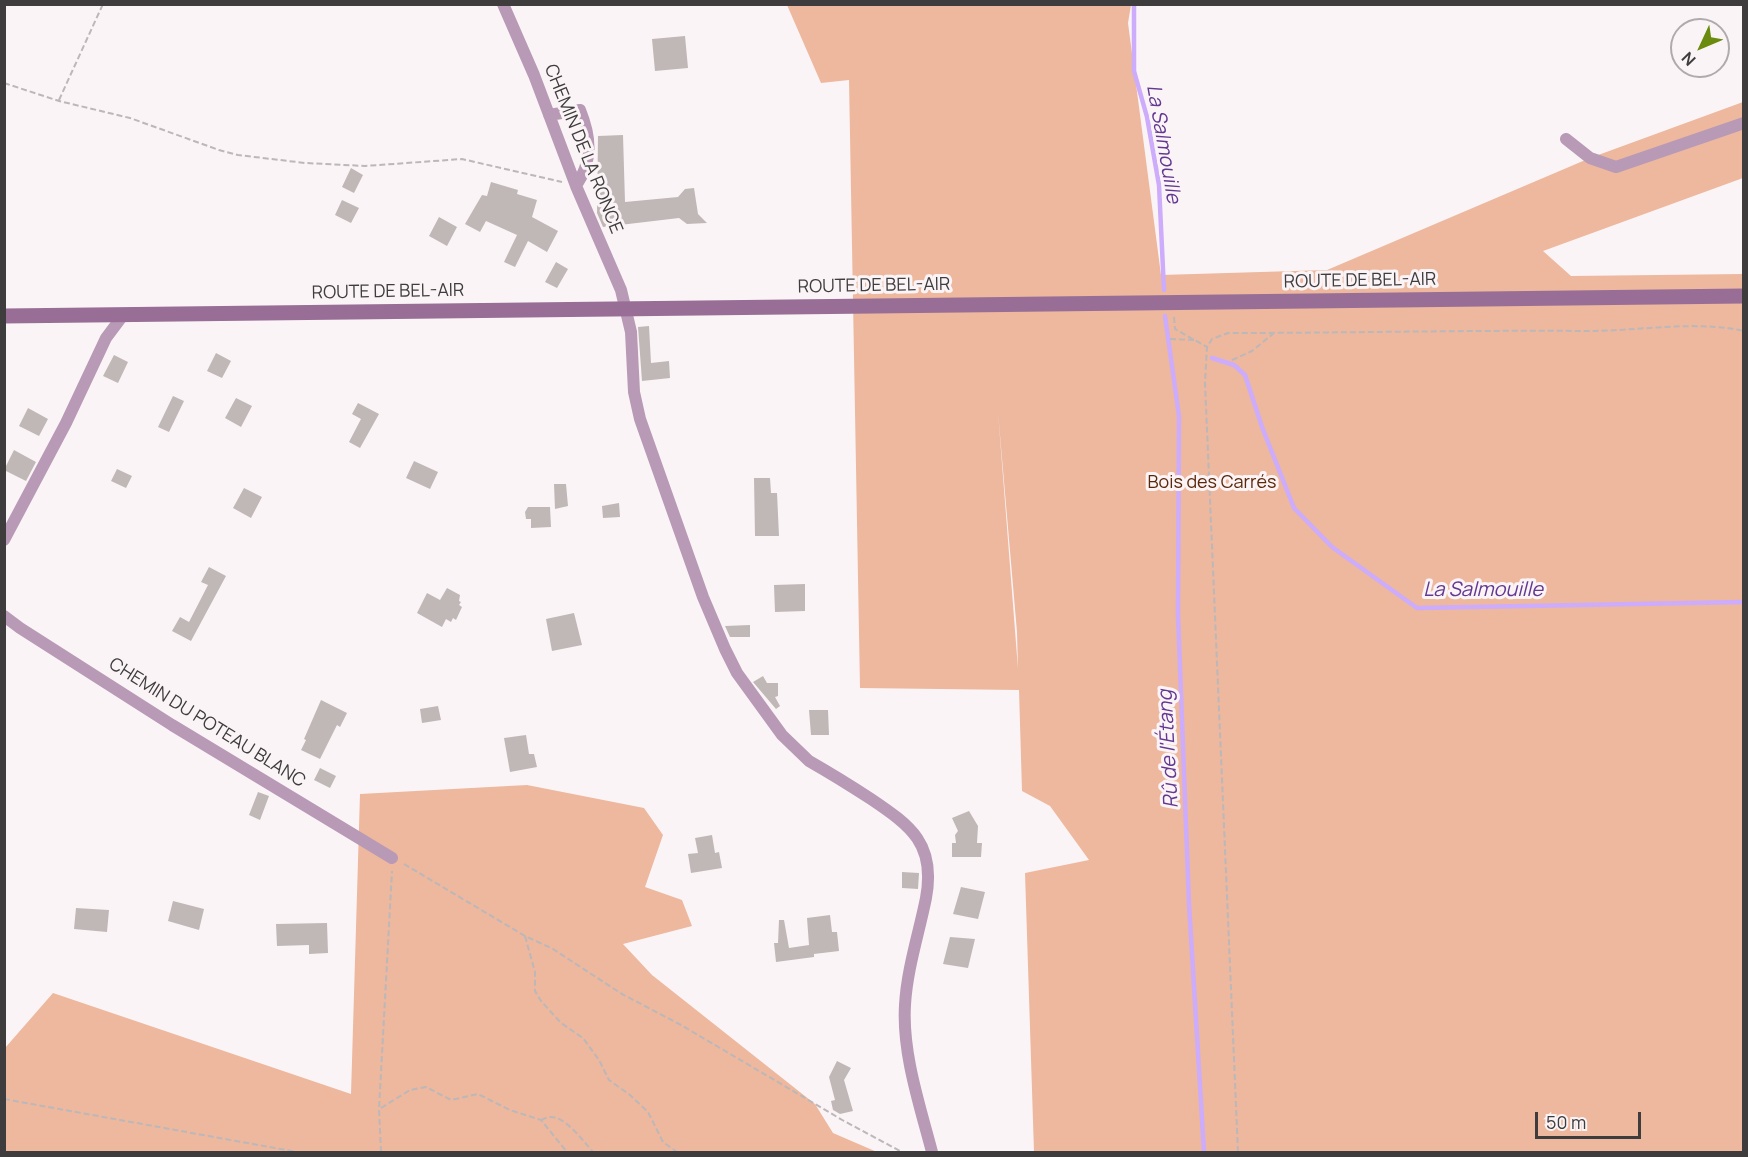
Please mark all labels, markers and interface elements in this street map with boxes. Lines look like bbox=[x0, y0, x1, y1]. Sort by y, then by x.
north arrow bbox=[1670, 18, 1730, 78]
text: N bbox=[1677, 47, 1700, 71]
street label: CHEMIN DE LA RONCE bbox=[539, 61, 627, 237]
water label: La Salmouille bbox=[1141, 83, 1185, 205]
street label: ROUTE DE BEL-AIR bbox=[1284, 269, 1436, 293]
street label: ROUTE DE BEL-AIR bbox=[798, 274, 950, 298]
street label: ROUTE DE BEL-AIR bbox=[312, 280, 464, 304]
park label: Bois des Carrés bbox=[1148, 472, 1276, 494]
water label: La Salmouille bbox=[1423, 578, 1543, 602]
street label: CHEMIN DU POTEAU BLANC bbox=[105, 654, 309, 792]
water label: Rû de l'Étang bbox=[1154, 689, 1184, 809]
scale bar bbox=[1538, 1100, 1644, 1138]
text: 50 m bbox=[1546, 1110, 1586, 1134]

